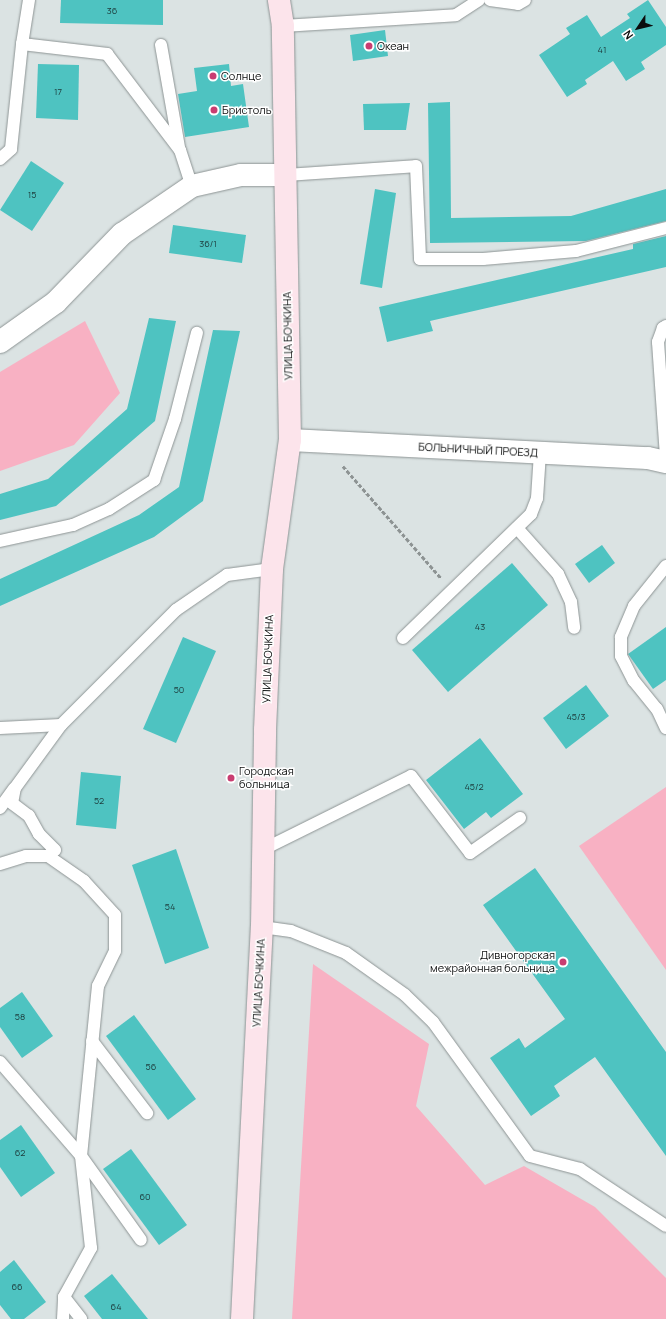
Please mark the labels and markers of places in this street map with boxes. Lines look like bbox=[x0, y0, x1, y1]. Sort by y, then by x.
place label: Океан bbox=[377, 39, 409, 53]
marker: Океан bbox=[364, 41, 374, 51]
place label: Солнце bbox=[221, 69, 261, 83]
marker: Солнце bbox=[208, 71, 218, 81]
place label: Бристоль bbox=[222, 103, 272, 117]
marker: Бристоль bbox=[209, 105, 219, 115]
place label: Городская больница bbox=[239, 765, 294, 791]
marker: Городская больница bbox=[226, 773, 236, 783]
place label: Дивногорская межрайонная больница bbox=[430, 949, 555, 975]
marker: Дивногорская межрайонная больница bbox=[558, 957, 568, 967]

